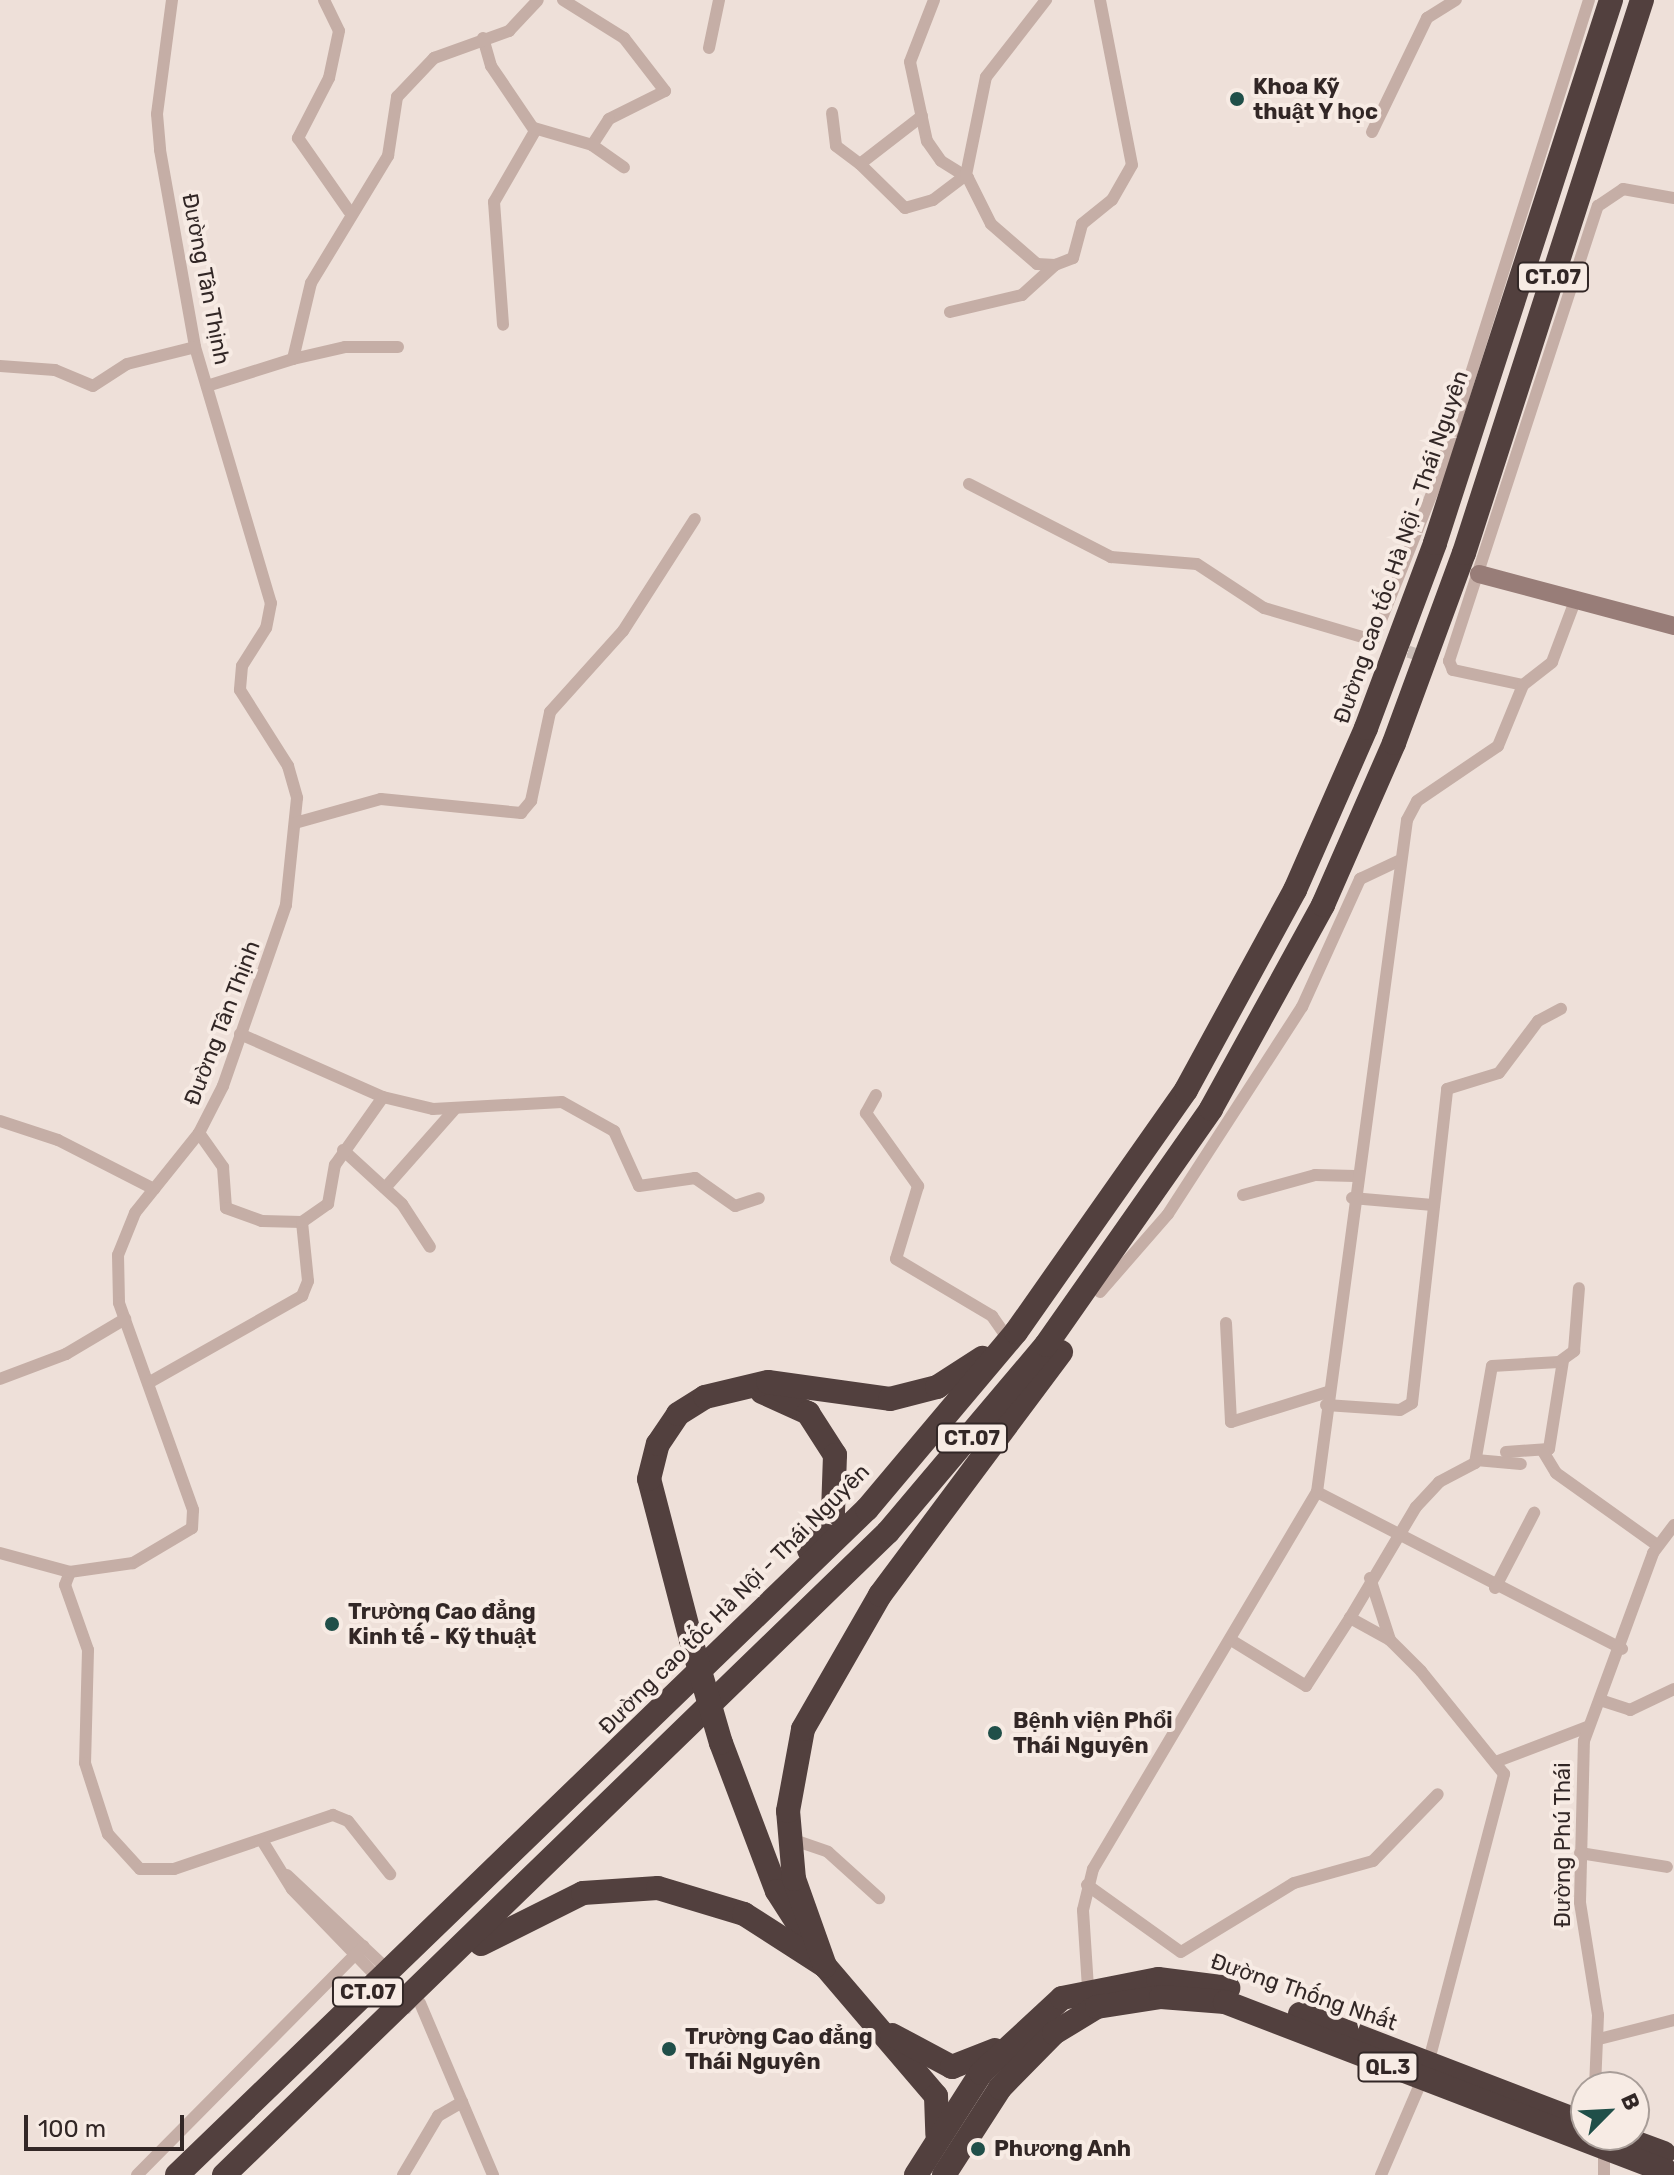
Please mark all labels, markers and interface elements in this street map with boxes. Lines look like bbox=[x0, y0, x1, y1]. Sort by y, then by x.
place label: Khoa Kỹ thuật Y học bbox=[1253, 73, 1379, 124]
marker: Khoa Kỹ thuật Y học bbox=[1228, 90, 1246, 108]
street label: Đường Tân Thịnh bbox=[176, 190, 236, 368]
road number: CT.07 bbox=[1515, 261, 1591, 293]
street label: Đường cao tốc Hà Nội - Thái Nguyên bbox=[1328, 367, 1474, 727]
street label: Đường Tân Thịnh bbox=[178, 936, 266, 1110]
road number: CT.07 bbox=[934, 1422, 1010, 1454]
street label: Đường cao tốc Hà Nội - Thái Nguyên bbox=[593, 1458, 875, 1740]
place label: Trường Cao đẳng Kinh tế - Kỹ thuật bbox=[348, 1598, 538, 1650]
marker: Trường Cao đẳng Kinh tế - Kỹ thuật bbox=[323, 1615, 341, 1633]
place label: Bệnh viện Phổi Thái Nguyên bbox=[1013, 1707, 1173, 1758]
marker: Bệnh viện Phổi Thái Nguyên bbox=[984, 1722, 1006, 1744]
street label: Đường Phú Thái bbox=[1550, 1762, 1576, 1928]
street label: Đường Thống Nhất bbox=[1207, 1948, 1401, 2036]
road number: CT.07 bbox=[330, 1976, 406, 2008]
place label: Trường Cao đẳng Thái Nguyên bbox=[685, 2023, 873, 2074]
marker: Trường Cao đẳng Thái Nguyên bbox=[660, 2040, 678, 2058]
road number: QL.3 bbox=[1356, 2051, 1420, 2083]
north arrow bbox=[1570, 2071, 1650, 2151]
text: B bbox=[1615, 2089, 1646, 2114]
scale bar bbox=[28, 2099, 188, 2149]
text: 100 m bbox=[38, 2115, 106, 2143]
place label: Phương Anh bbox=[994, 2136, 1132, 2162]
marker: Phương Anh bbox=[969, 2140, 987, 2158]

